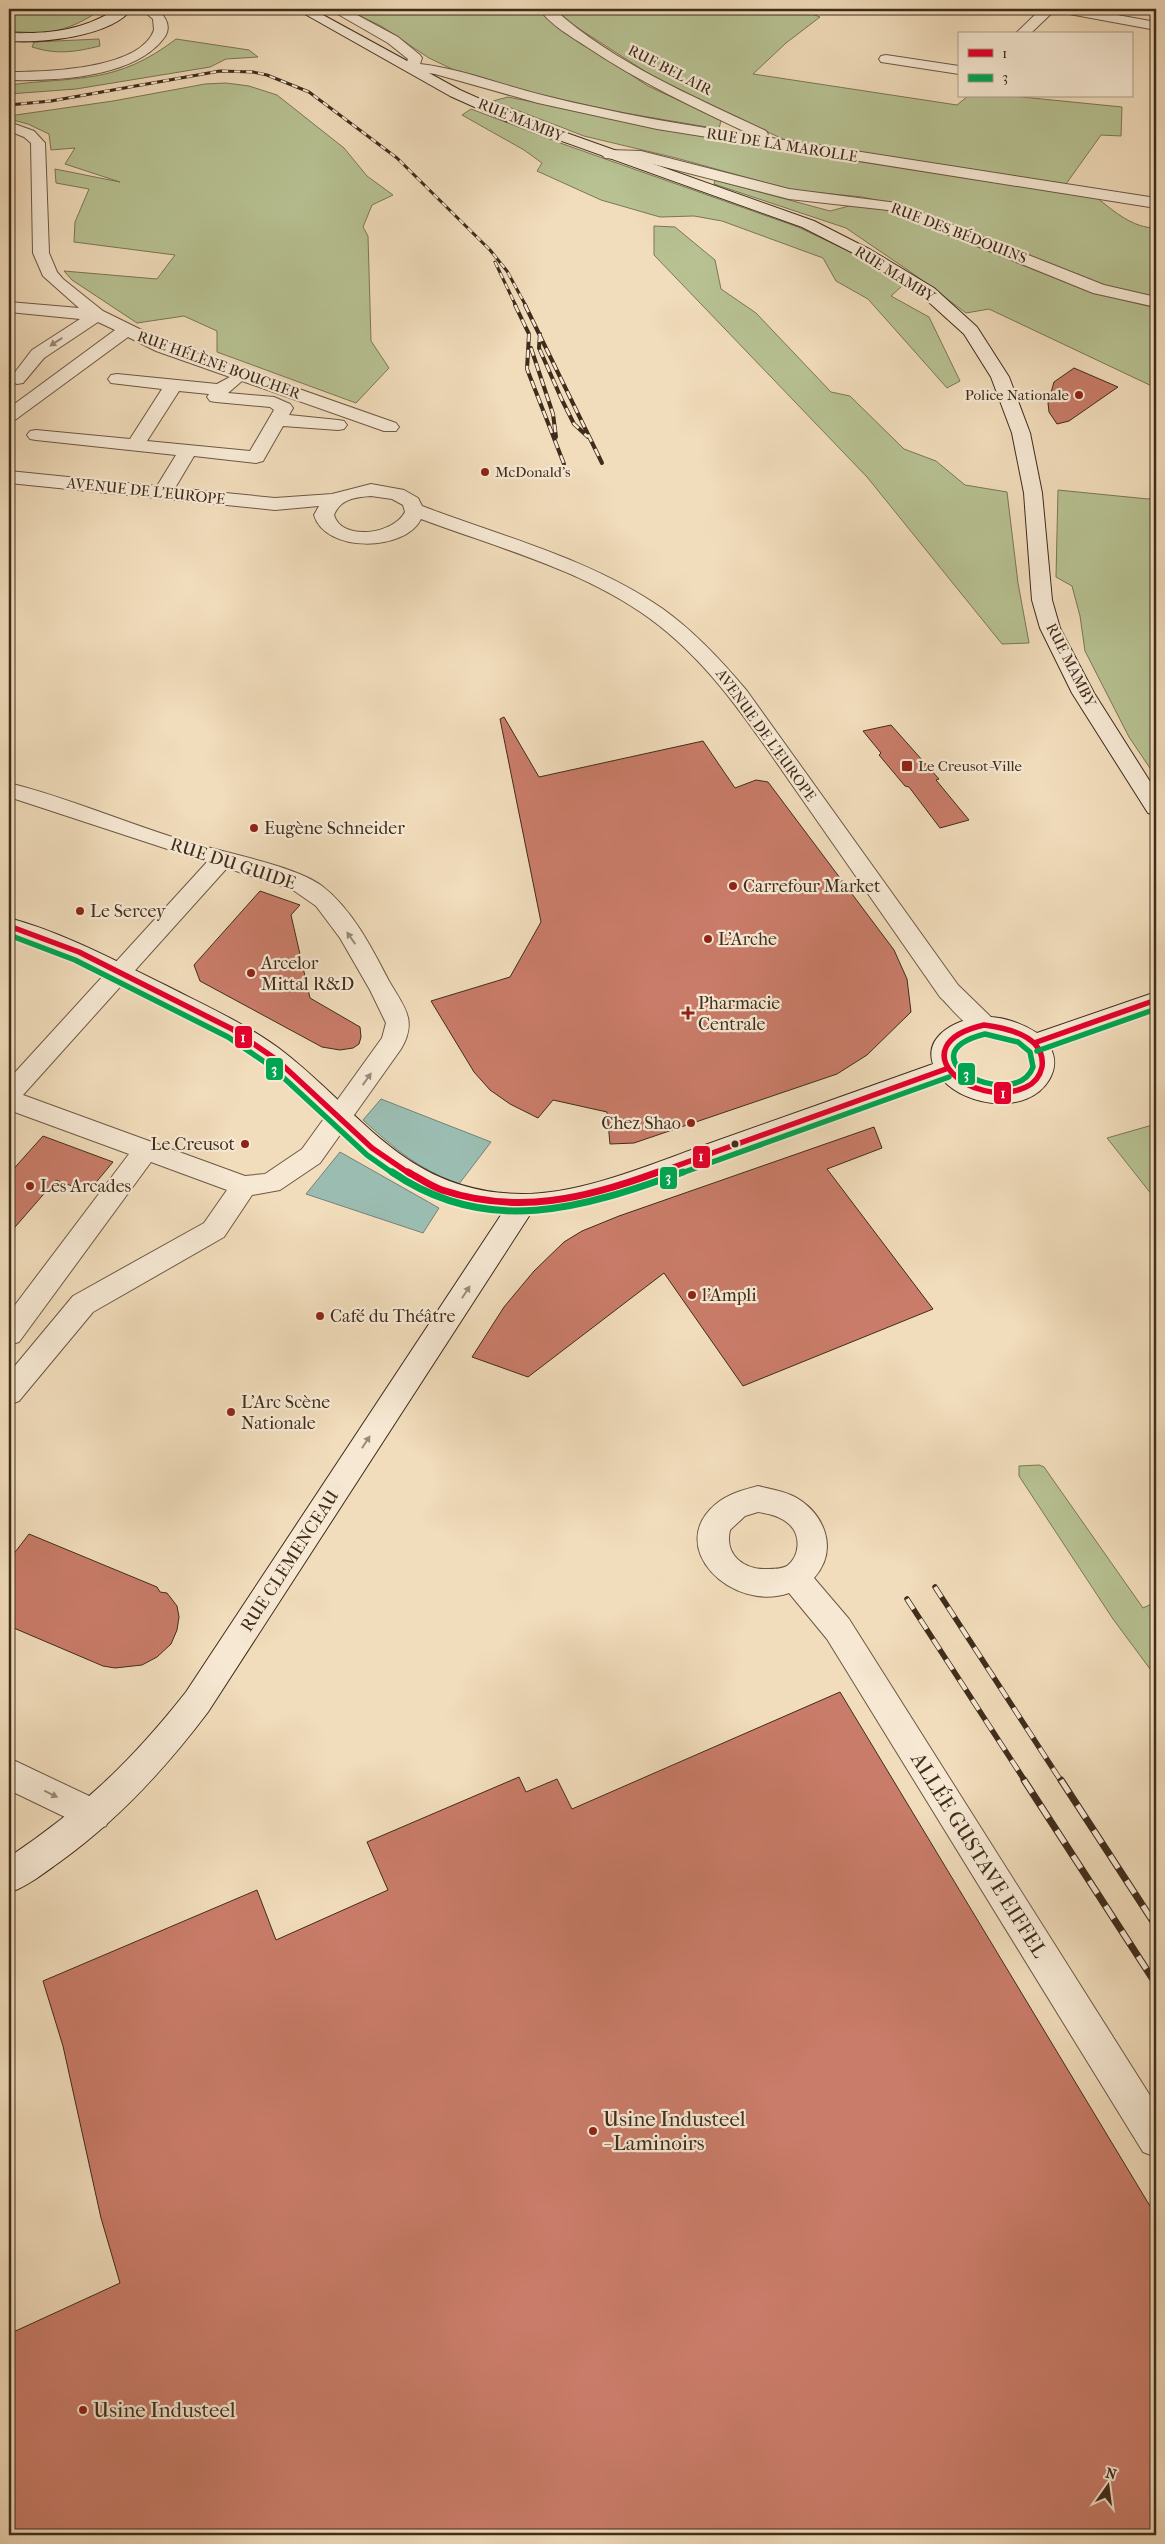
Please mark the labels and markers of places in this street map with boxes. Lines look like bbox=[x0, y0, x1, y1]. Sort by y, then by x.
place label: Police Nationale bbox=[965, 386, 1070, 404]
marker: Police Nationale bbox=[1073, 389, 1085, 401]
place label: McDonald's bbox=[495, 463, 571, 481]
marker: McDonald's bbox=[479, 466, 491, 478]
place label: Le Creusot-Ville bbox=[918, 757, 1023, 775]
marker: Le Creusot-Ville bbox=[900, 759, 914, 773]
place label: Eugène Schneider bbox=[264, 818, 405, 839]
marker: Eugène Schneider bbox=[248, 822, 260, 834]
place label: Carrefour Market bbox=[743, 876, 881, 897]
marker: Carrefour Market bbox=[727, 880, 739, 892]
place label: Le Sercey bbox=[90, 901, 167, 922]
marker: Le Sercey bbox=[74, 905, 86, 917]
place label: L'Arche bbox=[718, 929, 777, 950]
marker: L'Arche bbox=[702, 933, 714, 945]
place label: Arcelor Mittal R&D bbox=[260, 953, 354, 995]
marker: Arcelor Mittal R&D bbox=[245, 967, 257, 979]
place label: Pharmacie Centrale bbox=[698, 993, 780, 1035]
marker: Pharmacie Centrale bbox=[682, 1007, 694, 1019]
place label: Chez Shao bbox=[601, 1113, 681, 1134]
marker: Chez Shao bbox=[685, 1117, 697, 1129]
place label: Le Creusot bbox=[151, 1134, 236, 1155]
marker: Le Creusot bbox=[239, 1138, 251, 1150]
unlabelled marker bbox=[730, 1139, 740, 1149]
place label: Les Arcades bbox=[40, 1176, 132, 1197]
marker: Les Arcades bbox=[24, 1180, 36, 1192]
place label: l'Ampli bbox=[701, 1285, 757, 1306]
marker: l'Ampli bbox=[686, 1289, 698, 1301]
place label: Café du Théâtre bbox=[330, 1306, 455, 1327]
marker: Café du Théâtre bbox=[314, 1310, 326, 1322]
place label: L'Arc Scène Nationale bbox=[241, 1392, 330, 1434]
marker: L'Arc Scène Nationale bbox=[225, 1406, 237, 1418]
place label: Usine Industeel - Laminoirs bbox=[603, 2107, 746, 2155]
marker: Usine Industeel - Laminoirs bbox=[587, 2125, 599, 2137]
place label: Usine Industeel bbox=[93, 2398, 236, 2422]
marker: Usine Industeel bbox=[77, 2404, 89, 2416]

